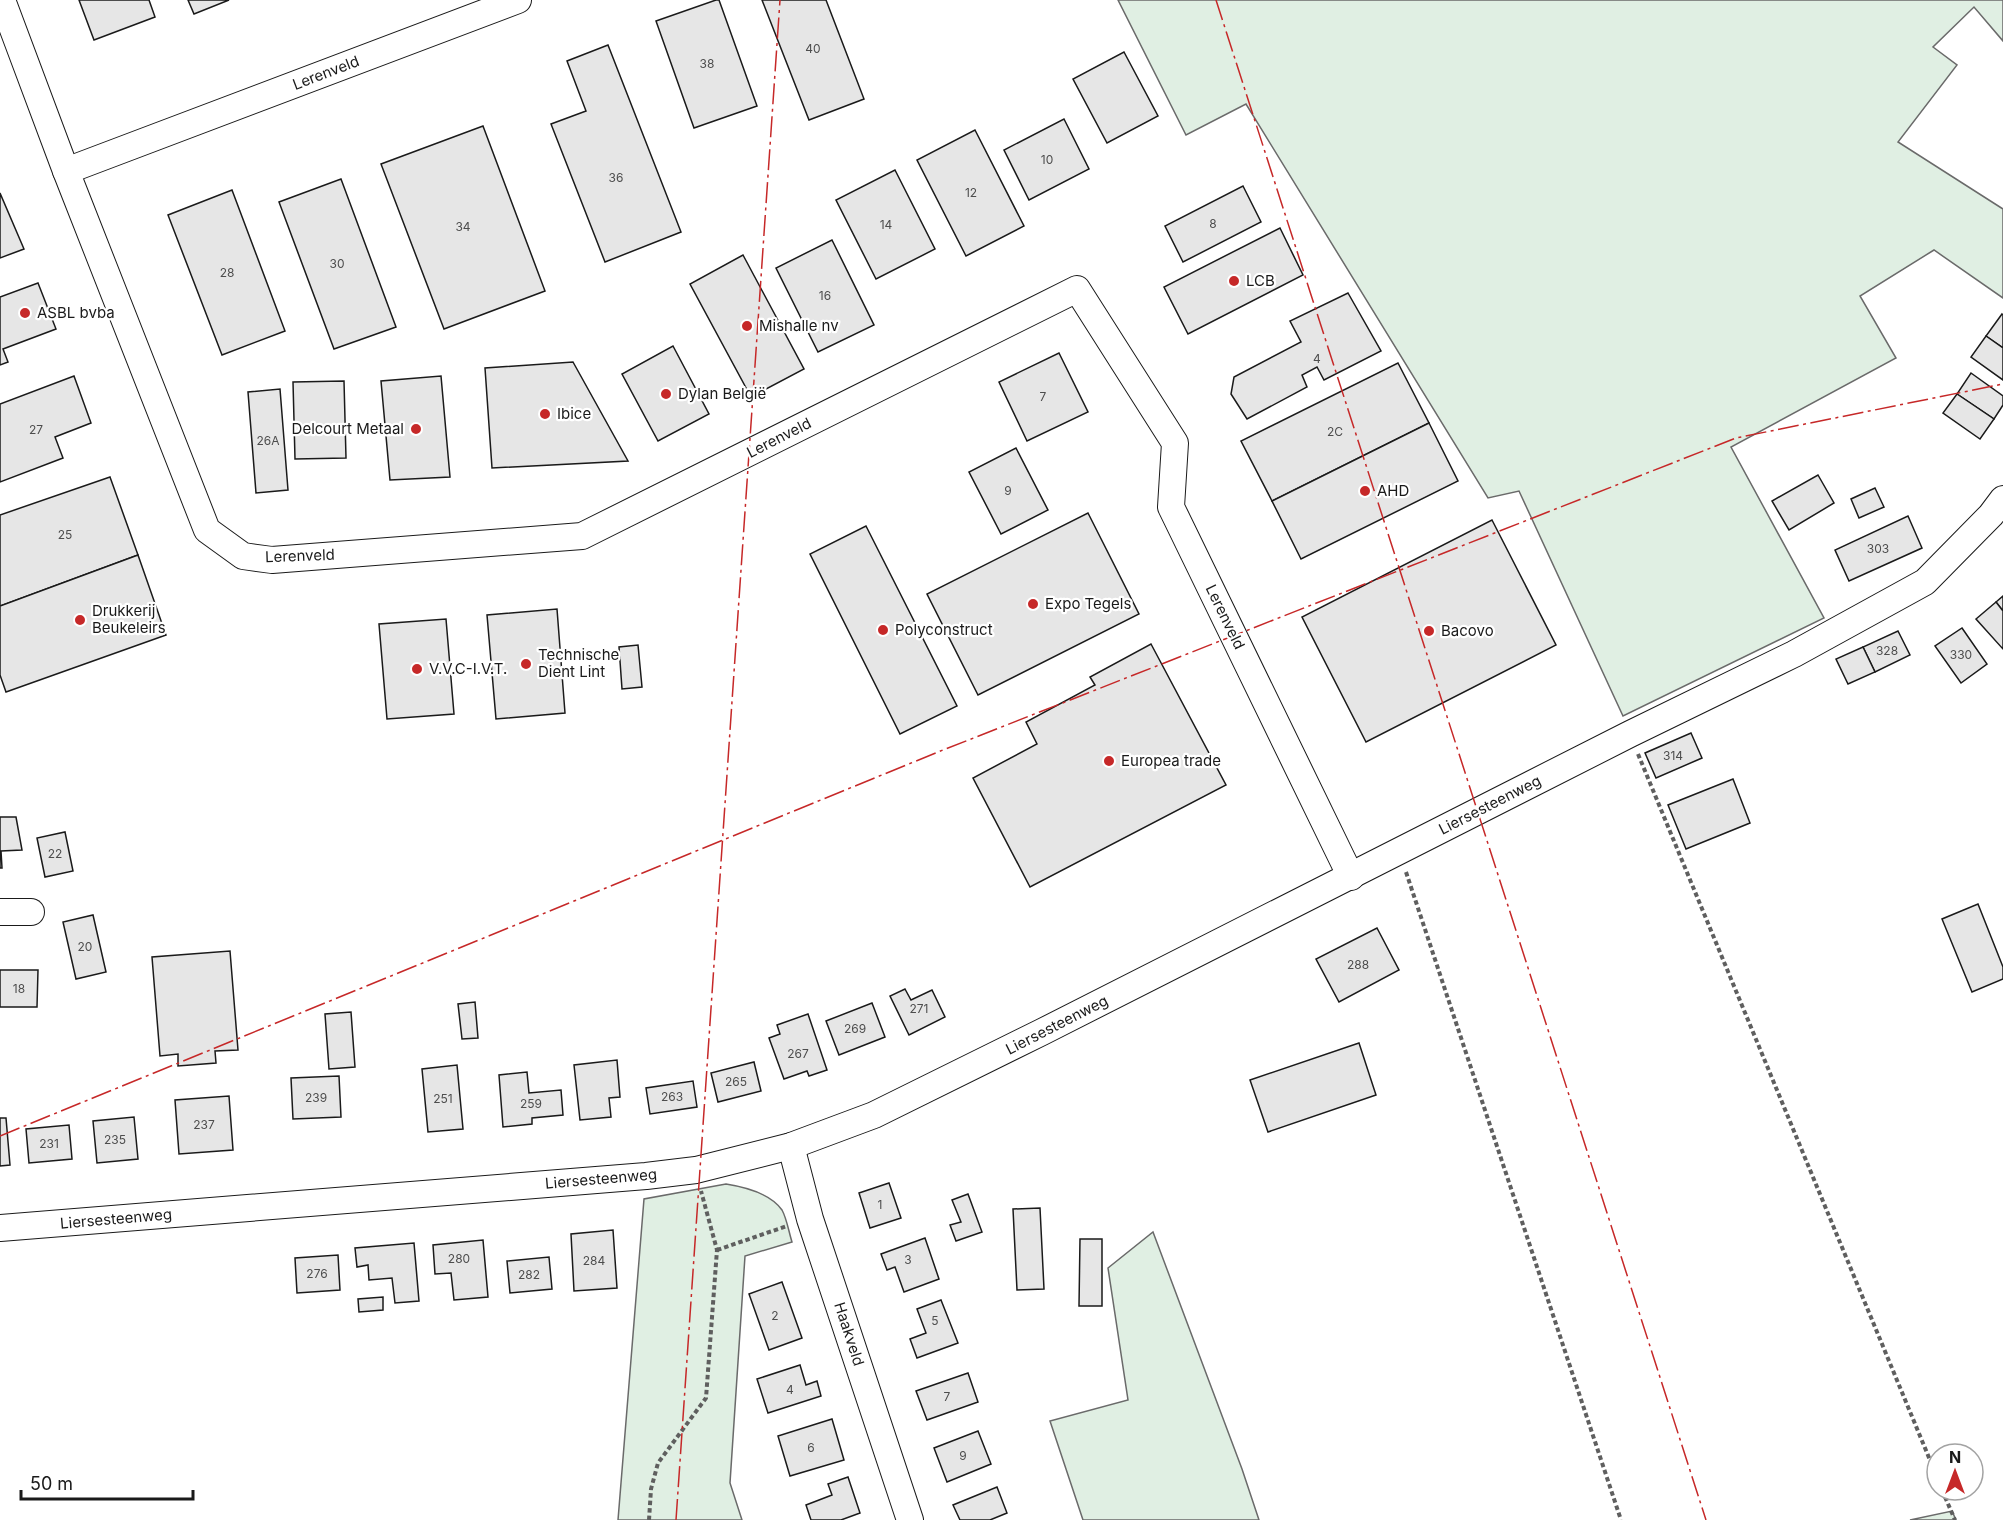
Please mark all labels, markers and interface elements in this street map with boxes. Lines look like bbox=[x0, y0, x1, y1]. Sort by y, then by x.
house number: 40 bbox=[805, 41, 821, 56]
street label: Lerenveld bbox=[290, 51, 362, 94]
house number: 38 bbox=[700, 56, 714, 71]
house number: 10 bbox=[1041, 152, 1053, 167]
house number: 36 bbox=[609, 170, 623, 185]
house number: 12 bbox=[965, 185, 977, 200]
house number: 8 bbox=[1209, 216, 1217, 231]
house number: 14 bbox=[880, 217, 893, 232]
house number: 34 bbox=[455, 219, 471, 234]
house number: 30 bbox=[330, 256, 344, 271]
house number: 28 bbox=[220, 265, 234, 280]
place label: LCB bbox=[1246, 271, 1275, 290]
marker: LCB bbox=[1227, 274, 1241, 288]
house number: 16 bbox=[819, 288, 831, 303]
place label: ASBL bvba bbox=[37, 303, 115, 322]
marker: ASBL bvba bbox=[18, 306, 32, 320]
place label: Mishalle nv bbox=[759, 316, 839, 335]
marker: Mishalle nv bbox=[740, 319, 754, 333]
house number: 4 bbox=[1313, 351, 1321, 366]
place label: Dylan België bbox=[678, 384, 766, 403]
marker: Dylan België bbox=[659, 387, 673, 401]
house number: 7 bbox=[1040, 389, 1047, 404]
place label: Ibice bbox=[557, 404, 591, 423]
marker: Ibice bbox=[538, 407, 552, 421]
street label: Lerenveld bbox=[743, 413, 814, 462]
place label: Delcourt Metaal bbox=[292, 419, 404, 438]
house number: 27 bbox=[29, 422, 43, 437]
marker: Delcourt Metaal bbox=[409, 422, 423, 436]
house number: 2C bbox=[1327, 424, 1343, 439]
house number: 26A bbox=[256, 433, 280, 448]
place label: AHD bbox=[1377, 481, 1409, 500]
house number: 9 bbox=[1004, 483, 1012, 498]
marker: AHD bbox=[1358, 484, 1372, 498]
house number: 25 bbox=[58, 527, 72, 542]
house number: 303 bbox=[1867, 541, 1889, 556]
street label: Lerenveld bbox=[265, 545, 335, 566]
street label: Lerenveld bbox=[1202, 581, 1249, 652]
place label: Expo Tegels bbox=[1045, 594, 1131, 613]
marker: Expo Tegels bbox=[1026, 597, 1040, 611]
place label: Drukkerij Beukeleirs bbox=[92, 601, 166, 637]
marker: Drukkerij Beukeleirs bbox=[73, 613, 87, 627]
place label: Polyconstruct bbox=[895, 620, 993, 639]
place label: Bacovo bbox=[1441, 621, 1494, 640]
marker: Polyconstruct bbox=[876, 623, 890, 637]
marker: Bacovo bbox=[1422, 624, 1436, 638]
house number: 328 bbox=[1876, 643, 1898, 658]
place label: Technische Dient Lint bbox=[538, 645, 619, 681]
house number: 330 bbox=[1950, 647, 1972, 662]
marker: Technische Dient Lint bbox=[519, 657, 533, 671]
place label: V.V.C-I.V.T. bbox=[429, 659, 507, 678]
marker: V.V.C-I.V.T. bbox=[410, 662, 424, 676]
house number: 314 bbox=[1663, 748, 1683, 763]
place label: Europea trade bbox=[1121, 751, 1221, 770]
marker: Europea trade bbox=[1102, 754, 1116, 768]
street label: Liersesteenweg bbox=[1435, 771, 1544, 838]
house number: 22 bbox=[48, 846, 62, 861]
house number: 20 bbox=[78, 939, 92, 954]
house number: 288 bbox=[1347, 957, 1369, 972]
house number: 18 bbox=[13, 981, 25, 996]
street label: Liersesteenweg bbox=[1002, 991, 1111, 1058]
house number: 271 bbox=[910, 1001, 929, 1016]
house number: 269 bbox=[844, 1021, 866, 1036]
house number: 267 bbox=[787, 1046, 809, 1061]
house number: 265 bbox=[725, 1074, 747, 1089]
house number: 263 bbox=[661, 1089, 683, 1104]
house number: 239 bbox=[305, 1090, 327, 1105]
house number: 251 bbox=[433, 1091, 453, 1106]
house number: 259 bbox=[520, 1096, 542, 1111]
house number: 237 bbox=[193, 1117, 215, 1132]
house number: 235 bbox=[104, 1132, 126, 1147]
house number: 231 bbox=[39, 1136, 59, 1151]
street label: Liersesteenweg bbox=[544, 1164, 658, 1193]
house number: 1 bbox=[878, 1197, 882, 1212]
street label: Liersesteenweg bbox=[59, 1204, 173, 1233]
house number: 280 bbox=[448, 1251, 470, 1266]
house number: 3 bbox=[904, 1252, 912, 1267]
house number: 284 bbox=[583, 1253, 605, 1268]
house number: 276 bbox=[306, 1266, 328, 1281]
house number: 282 bbox=[518, 1267, 540, 1282]
street label: Haakveld bbox=[830, 1300, 869, 1368]
house number: 2 bbox=[771, 1308, 779, 1323]
house number: 5 bbox=[931, 1313, 939, 1328]
house number: 4 bbox=[786, 1382, 794, 1397]
house number: 7 bbox=[944, 1389, 951, 1404]
house number: 6 bbox=[807, 1440, 815, 1455]
north arrow bbox=[1925, 1442, 1985, 1502]
text: N bbox=[1949, 1447, 1961, 1467]
house number: 9 bbox=[959, 1448, 967, 1463]
scale bar bbox=[21, 1463, 194, 1501]
text: 50 m bbox=[30, 1473, 73, 1494]

